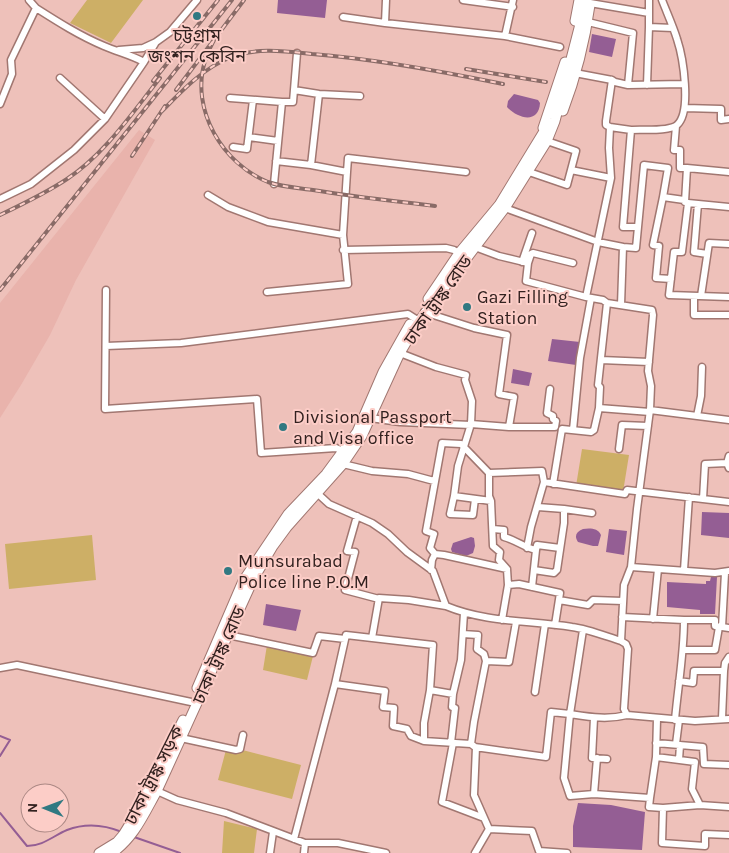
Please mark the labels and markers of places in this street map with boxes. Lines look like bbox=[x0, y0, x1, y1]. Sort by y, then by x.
marker: চট্টগ্রাম জংশন কেবিন bbox=[191, 10, 203, 22]
place label: চট্টগ্রাম জংশন কেবিন bbox=[147, 24, 247, 67]
place label: Gazi Filling Station bbox=[477, 286, 568, 329]
marker: Gazi Filling Station bbox=[461, 301, 473, 313]
place label: Divisional Passport and Visa office bbox=[293, 406, 452, 449]
marker: Divisional Passport and Visa office bbox=[277, 421, 289, 433]
place label: Munsurabad Police line P.O.M bbox=[238, 550, 369, 593]
marker: Munsurabad Police line P.O.M bbox=[222, 565, 234, 577]

